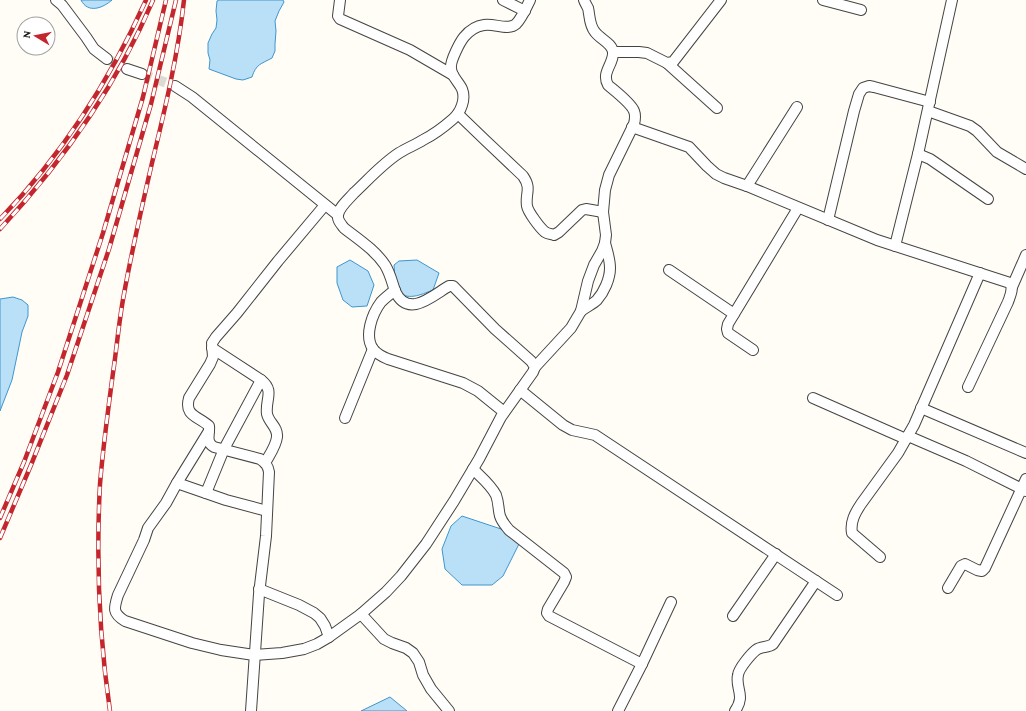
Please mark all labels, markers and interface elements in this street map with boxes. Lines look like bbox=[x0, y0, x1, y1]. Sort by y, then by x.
north arrow bbox=[16, 16, 56, 56]
text: N bbox=[20, 29, 33, 39]

